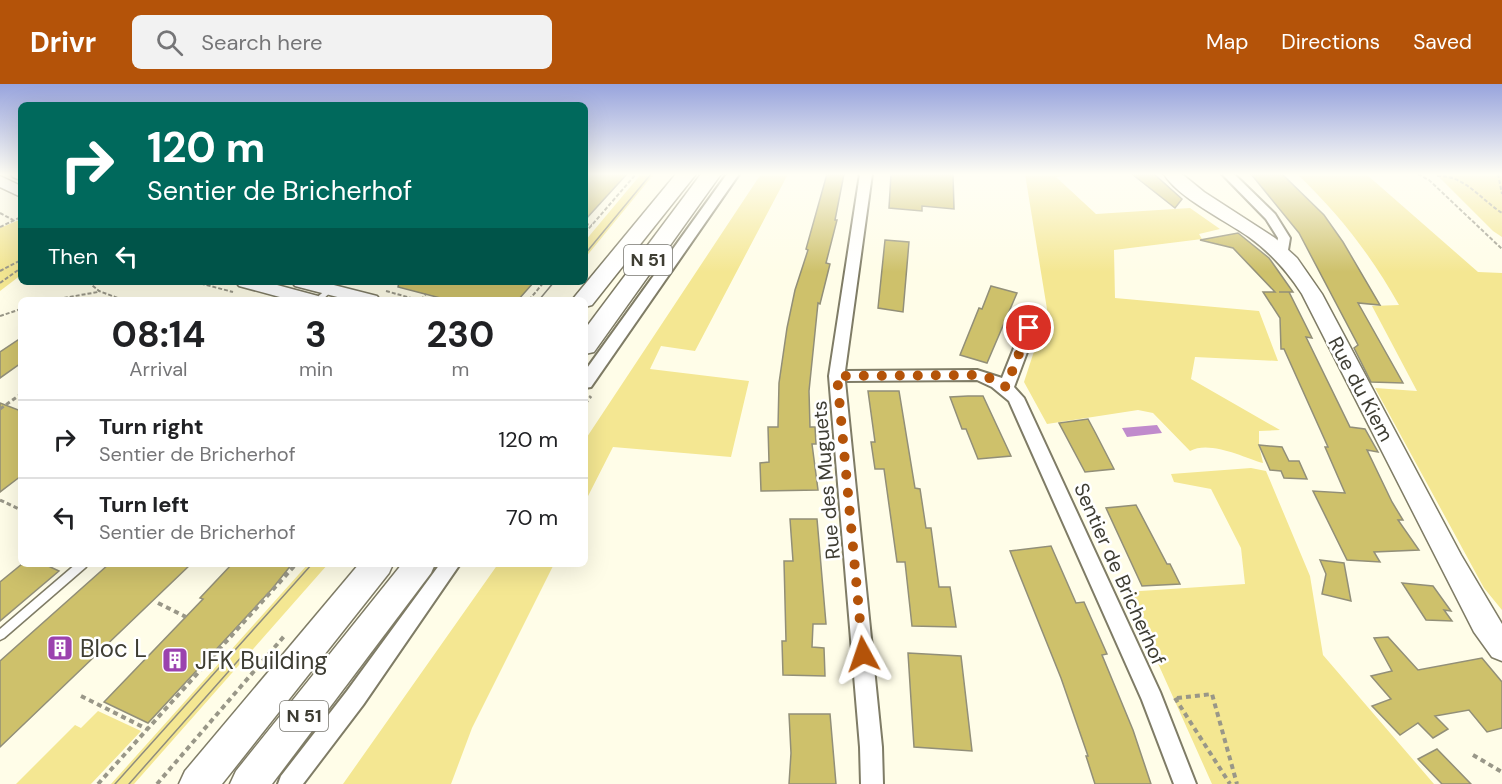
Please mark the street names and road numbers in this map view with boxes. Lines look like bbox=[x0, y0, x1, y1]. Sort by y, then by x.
road number: N 51 bbox=[624, 245, 672, 275]
street label: Rue du Kiem bbox=[1323, 332, 1399, 446]
street label: Rue des Muguets bbox=[806, 400, 846, 560]
street label: Sentier de Bricherhof bbox=[1068, 479, 1172, 669]
road number: N 51 bbox=[280, 701, 328, 731]

